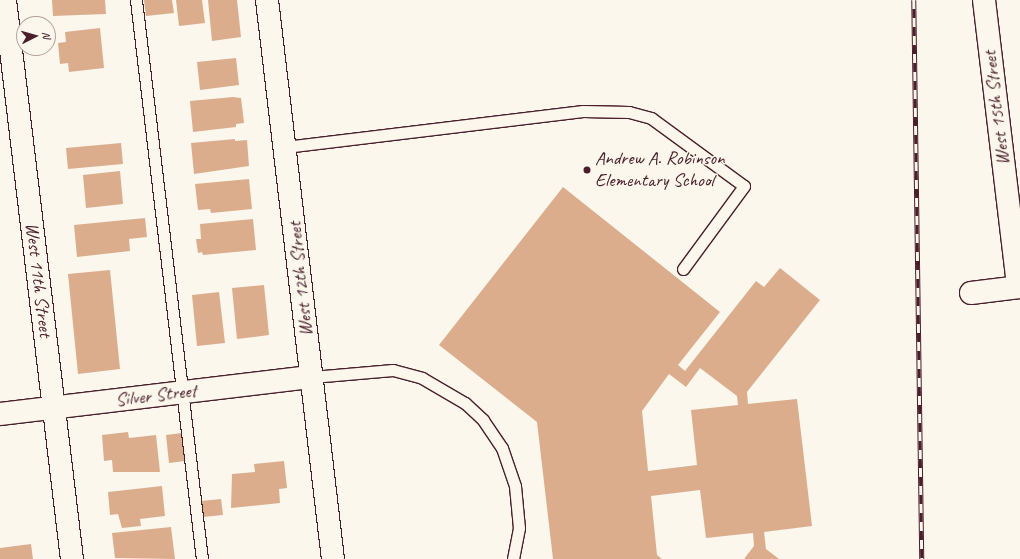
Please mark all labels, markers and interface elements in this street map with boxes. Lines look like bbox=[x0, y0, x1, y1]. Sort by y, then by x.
north arrow bbox=[16, 16, 56, 56]
text: N bbox=[40, 31, 54, 39]
street label: West 15th Street bbox=[979, 49, 1015, 167]
place label: Andrew A. Robinson Elementary School bbox=[595, 148, 725, 192]
marker: Andrew A. Robinson Elementary School bbox=[582, 165, 592, 175]
street label: West 12th Street bbox=[284, 220, 318, 338]
street label: West 11th Street bbox=[20, 221, 56, 339]
street label: Silver Street bbox=[114, 380, 198, 412]

